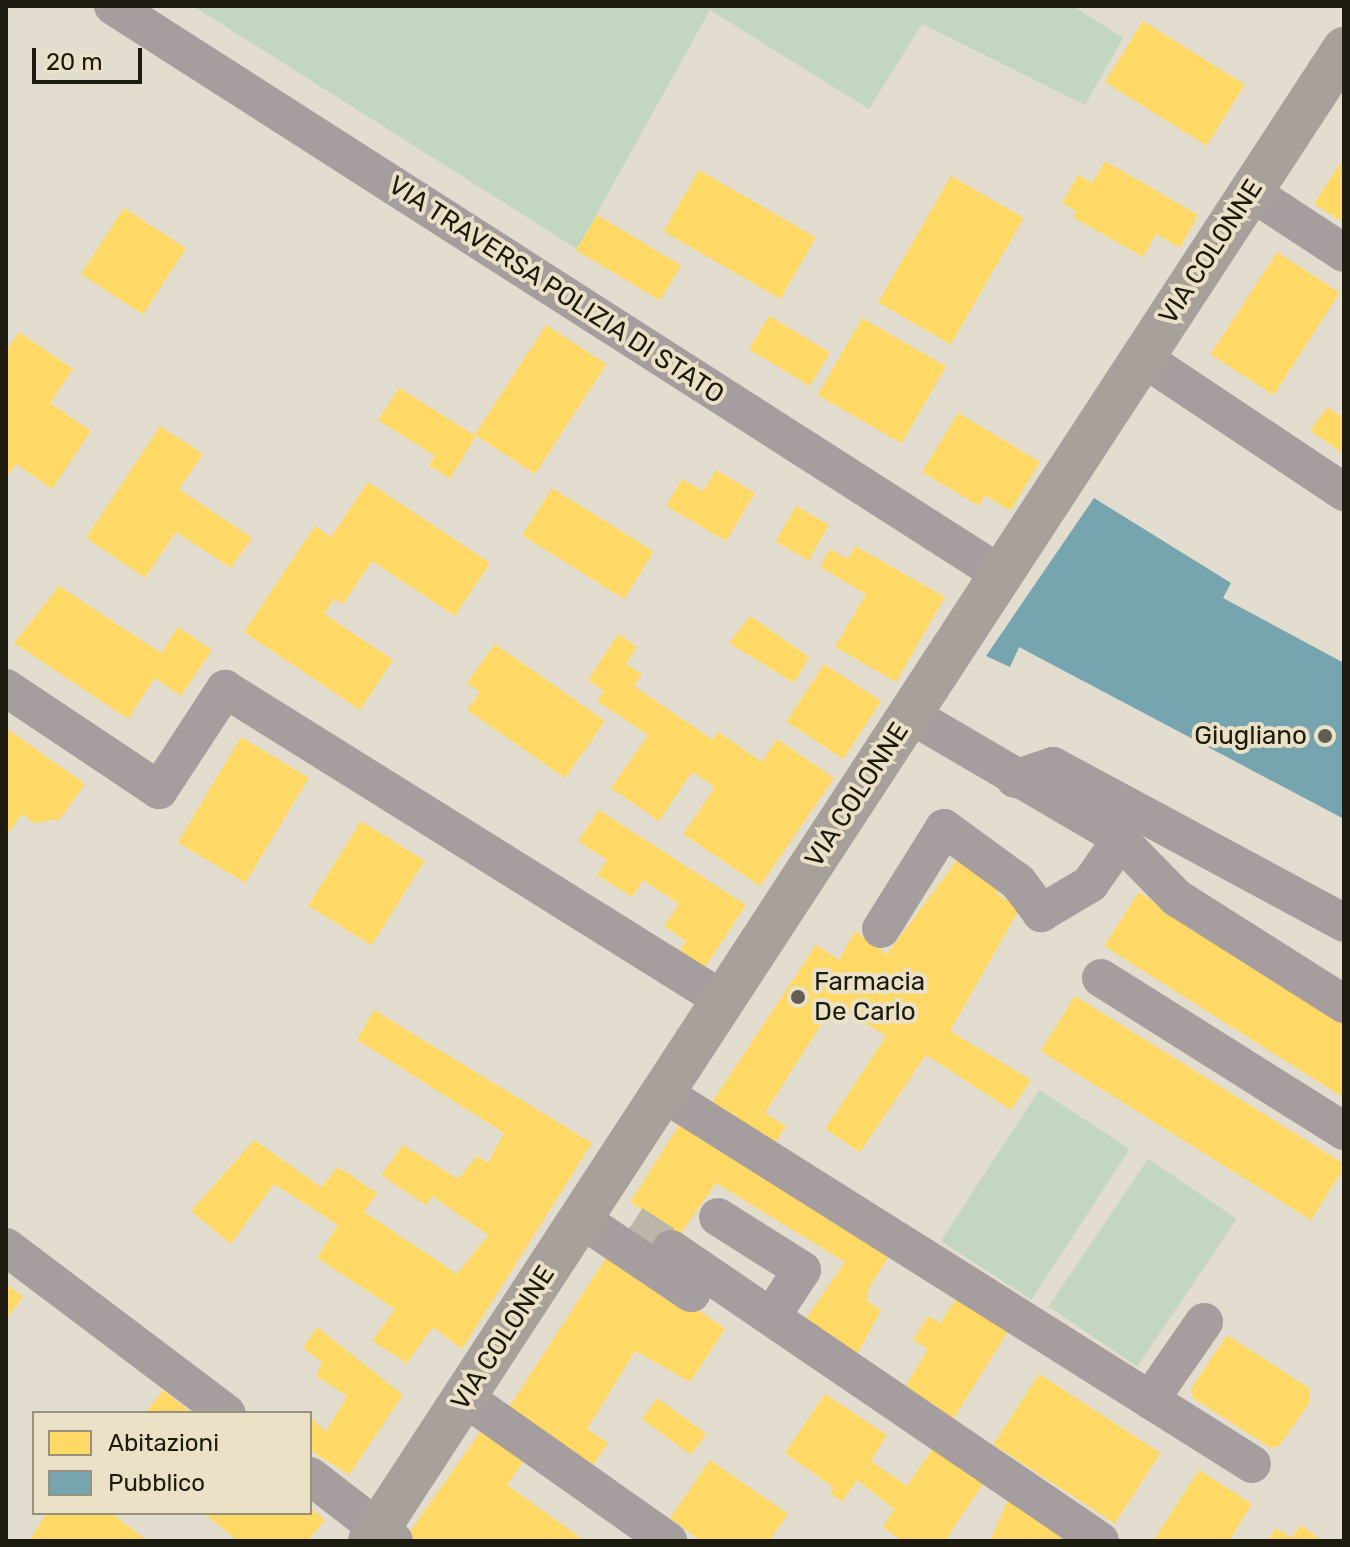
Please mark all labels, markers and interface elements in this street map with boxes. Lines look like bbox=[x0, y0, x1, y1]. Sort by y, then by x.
scale bar bbox=[36, 32, 146, 82]
text: 20 m bbox=[46, 48, 103, 76]
street label: VIA TRAVERSA POLIZIA DI STATO bbox=[381, 169, 731, 411]
street label: VIA COLONNE bbox=[1153, 174, 1269, 330]
street label: VIA COLONNE bbox=[799, 717, 915, 873]
place label: Giugliano bbox=[1194, 720, 1307, 752]
marker: Giugliano bbox=[1314, 725, 1336, 747]
place label: Farmacia De Carlo bbox=[814, 966, 925, 1028]
marker: Farmacia De Carlo bbox=[789, 988, 807, 1006]
street label: VIA COLONNE bbox=[445, 1260, 561, 1416]
legend bbox=[32, 1411, 312, 1515]
text: Abitazioni bbox=[108, 1429, 219, 1457]
text: Pubblico bbox=[108, 1469, 205, 1497]

